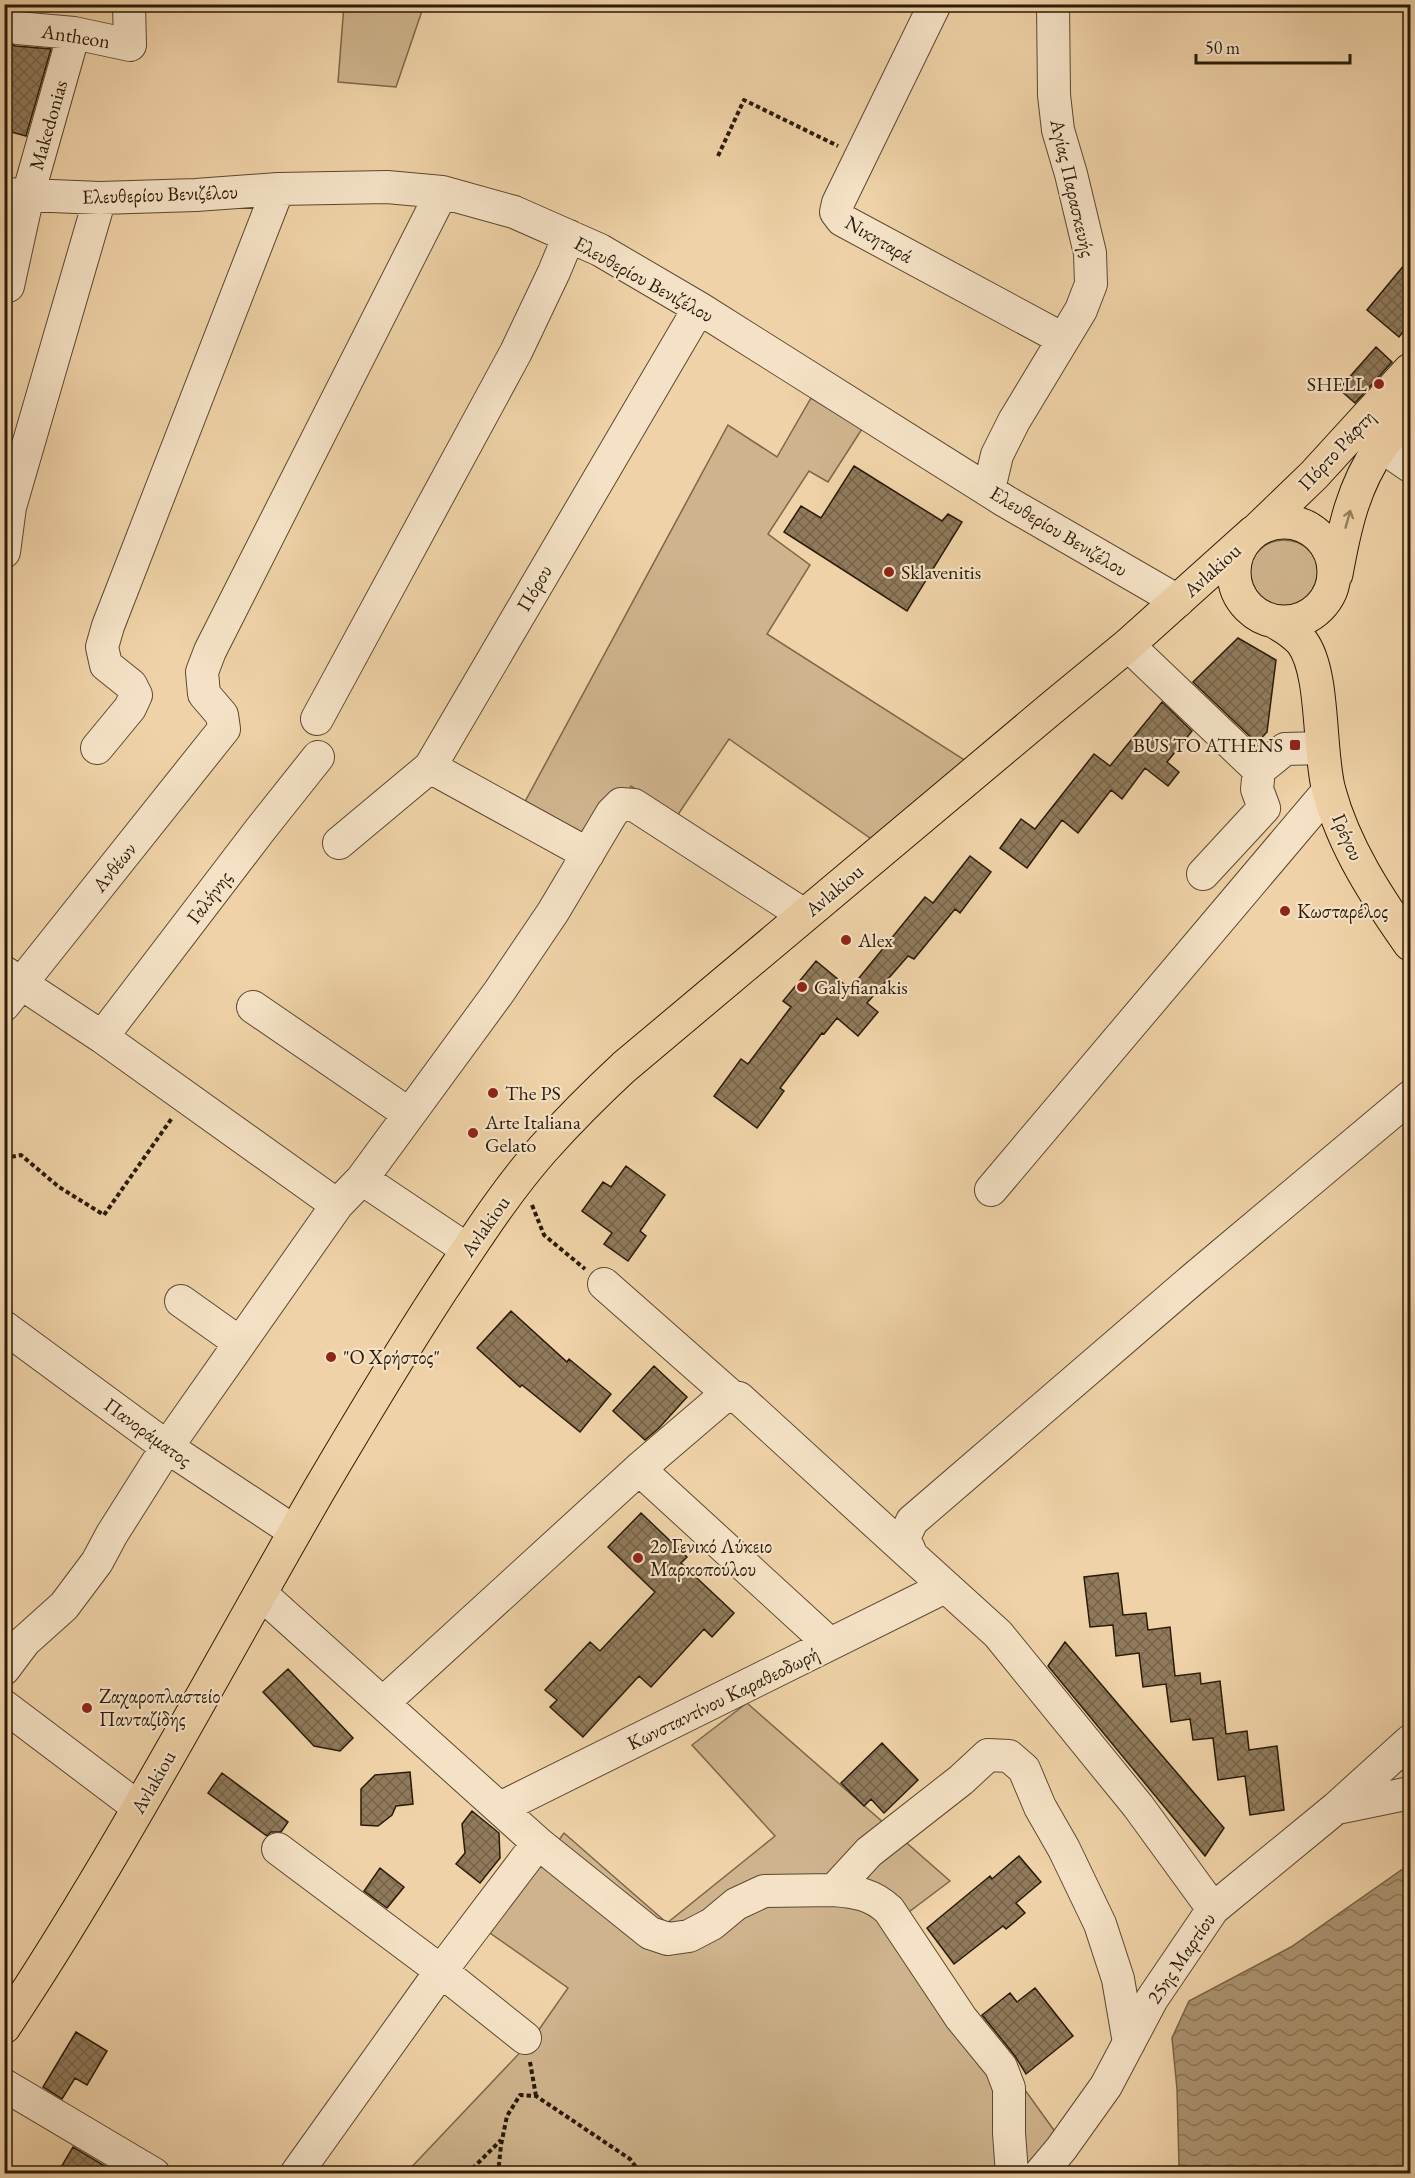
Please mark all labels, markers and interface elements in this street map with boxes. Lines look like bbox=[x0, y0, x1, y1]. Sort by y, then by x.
street label: Antheon bbox=[39, 18, 113, 54]
scale bar bbox=[1196, 27, 1350, 65]
text: 50 m bbox=[1205, 36, 1240, 59]
street label: Makedonias bbox=[23, 77, 73, 173]
street label: Αγίας Παρασκευής bbox=[1044, 116, 1102, 260]
street label: Ελευθερίου Βενιζέλου bbox=[82, 178, 238, 210]
street label: Νικηταρά bbox=[840, 209, 918, 269]
street label: Ελευθερίου Βενιζέλου bbox=[570, 230, 718, 328]
place label: SHELL bbox=[1307, 371, 1367, 397]
marker: SHELL bbox=[1372, 377, 1386, 391]
street label: Πόρτο Ράφτη bbox=[1292, 404, 1380, 496]
street label: Ελευθερίου Βενιζέλου bbox=[985, 480, 1133, 582]
one-way arrow bbox=[1343, 509, 1354, 528]
street label: Avlakiou bbox=[1177, 537, 1247, 603]
place label: Sklavenitis bbox=[901, 559, 981, 585]
street label: Πόρου bbox=[510, 560, 558, 616]
marker: Sklavenitis bbox=[882, 565, 896, 579]
place label: BUS TO ATHENS bbox=[1133, 732, 1283, 758]
marker: BUS TO ATHENS bbox=[1288, 738, 1302, 752]
street label: Γρέγου bbox=[1326, 809, 1370, 865]
street label: Ανθέων bbox=[85, 837, 142, 898]
street label: Avlakiou bbox=[799, 858, 869, 923]
street label: Γαλήνης bbox=[181, 865, 238, 929]
place label: Κωσταρέλος bbox=[1297, 898, 1388, 924]
marker: Κωσταρέλος bbox=[1278, 904, 1292, 918]
place label: Alex bbox=[857, 927, 893, 953]
marker: Alex bbox=[839, 933, 853, 947]
place label: Galyfianakis bbox=[814, 974, 908, 1000]
marker: Galyfianakis bbox=[795, 980, 809, 994]
place label: The PS bbox=[505, 1080, 561, 1106]
marker: The PS bbox=[486, 1086, 500, 1100]
place label: Arte Italiana Gelato bbox=[484, 1109, 581, 1158]
marker: Arte Italiana Gelato bbox=[466, 1126, 480, 1140]
street label: Avlakiou bbox=[454, 1190, 516, 1262]
place label: "Ο Χρήστος" bbox=[343, 1344, 440, 1370]
marker: "Ο Χρήστος" bbox=[324, 1350, 338, 1364]
street label: Πανοράματος bbox=[99, 1391, 197, 1473]
place label: 2ο Γενικό Λύκειο Μαρκοπούλου bbox=[650, 1533, 772, 1582]
marker: 2ο Γενικό Λύκειο Μαρκοπούλου bbox=[631, 1551, 645, 1565]
street label: Κωνσταντίνου Καραθεοδωρή bbox=[623, 1640, 823, 1756]
place label: Ζαχαροπλαστείο Πανταζίδης bbox=[99, 1683, 220, 1732]
marker: Ζαχαροπλαστείο Πανταζίδης bbox=[80, 1701, 94, 1715]
street label: Avlakiou bbox=[124, 1745, 182, 1819]
street label: 25ης Μαρτίου bbox=[1141, 1907, 1221, 2009]

